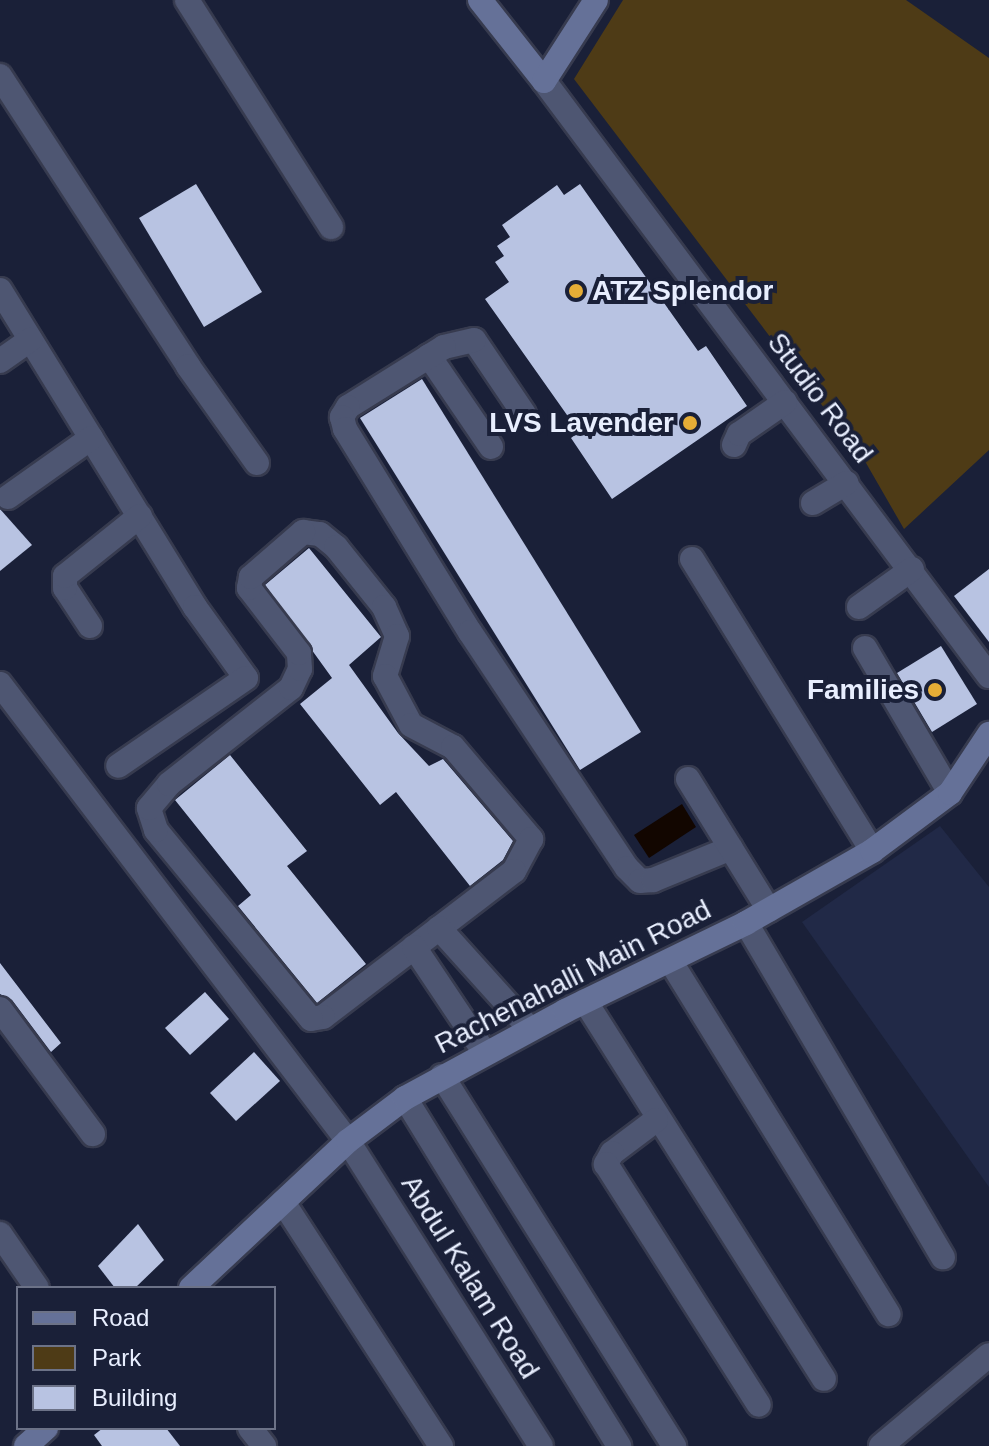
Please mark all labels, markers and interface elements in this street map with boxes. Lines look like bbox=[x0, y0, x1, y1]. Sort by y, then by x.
place label: ATZ Splendor bbox=[592, 274, 773, 308]
marker: ATZ Splendor bbox=[567, 282, 585, 300]
street label: Studio Road bbox=[760, 326, 880, 470]
place label: LVS Lavender bbox=[489, 406, 674, 440]
marker: LVS Lavender bbox=[681, 414, 699, 432]
place label: Families bbox=[807, 673, 919, 707]
marker: Families bbox=[926, 681, 944, 699]
street label: Rachenahalli Main Road bbox=[429, 893, 717, 1061]
street label: Abdul Kalam Road bbox=[394, 1169, 546, 1385]
legend bbox=[16, 1286, 276, 1430]
text: Road bbox=[92, 1304, 149, 1331]
text: Park bbox=[92, 1344, 141, 1371]
text: Building bbox=[92, 1384, 177, 1411]

